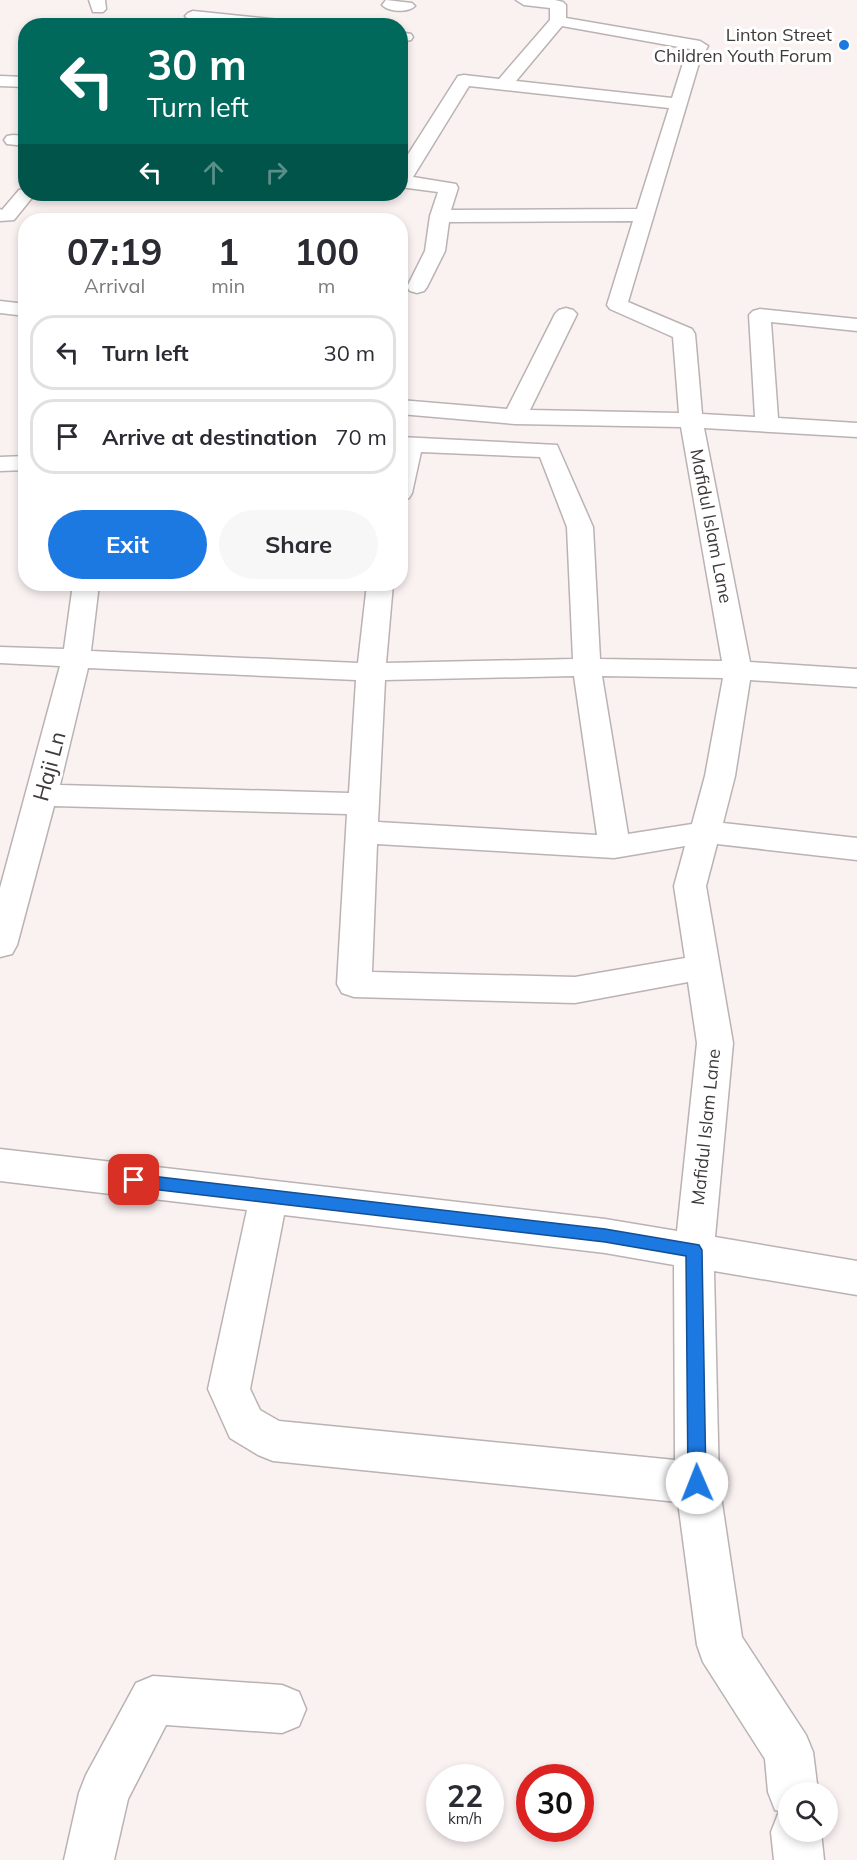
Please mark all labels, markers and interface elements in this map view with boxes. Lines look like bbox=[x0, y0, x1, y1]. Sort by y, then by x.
place label: Linton Street Children Youth Forum bbox=[654, 23, 832, 67]
text: 30 m bbox=[147, 38, 247, 91]
marker: Linton Street Children Youth Forum bbox=[837, 38, 851, 52]
icon: left bbox=[48, 42, 126, 120]
text: Turn left bbox=[147, 90, 249, 124]
icon: left bbox=[134, 156, 167, 189]
icon: ahead bbox=[197, 156, 230, 189]
icon: right bbox=[260, 156, 293, 189]
text: 07:19 bbox=[67, 229, 162, 274]
text: 1 bbox=[217, 229, 239, 274]
text: 100 bbox=[294, 229, 359, 274]
text: Arrival bbox=[84, 273, 145, 298]
text: min bbox=[211, 273, 245, 298]
text: m bbox=[318, 273, 335, 298]
icon: left bbox=[51, 336, 84, 369]
text: Turn left bbox=[102, 339, 189, 367]
text: 30 m bbox=[324, 339, 375, 367]
icon: arrive bbox=[51, 420, 84, 453]
text: Arrive at destination bbox=[102, 423, 317, 451]
text: 70 m bbox=[335, 423, 387, 451]
street label: Mafidul Islam Lane bbox=[685, 447, 738, 605]
button: Exit bbox=[48, 510, 207, 579]
button: Share bbox=[219, 510, 378, 579]
street label: Haji Ln bbox=[26, 728, 72, 804]
street label: Mafidul Islam Lane bbox=[686, 1048, 725, 1206]
pin bbox=[108, 1154, 159, 1205]
icon: arrive bbox=[117, 1163, 150, 1196]
position arrow bbox=[665, 1451, 729, 1515]
speed limit sign: 30 bbox=[516, 1764, 594, 1842]
text: 22 bbox=[447, 1777, 483, 1815]
map controls bbox=[778, 1782, 838, 1842]
button: search bbox=[778, 1782, 838, 1842]
text: km/h bbox=[448, 1809, 482, 1828]

